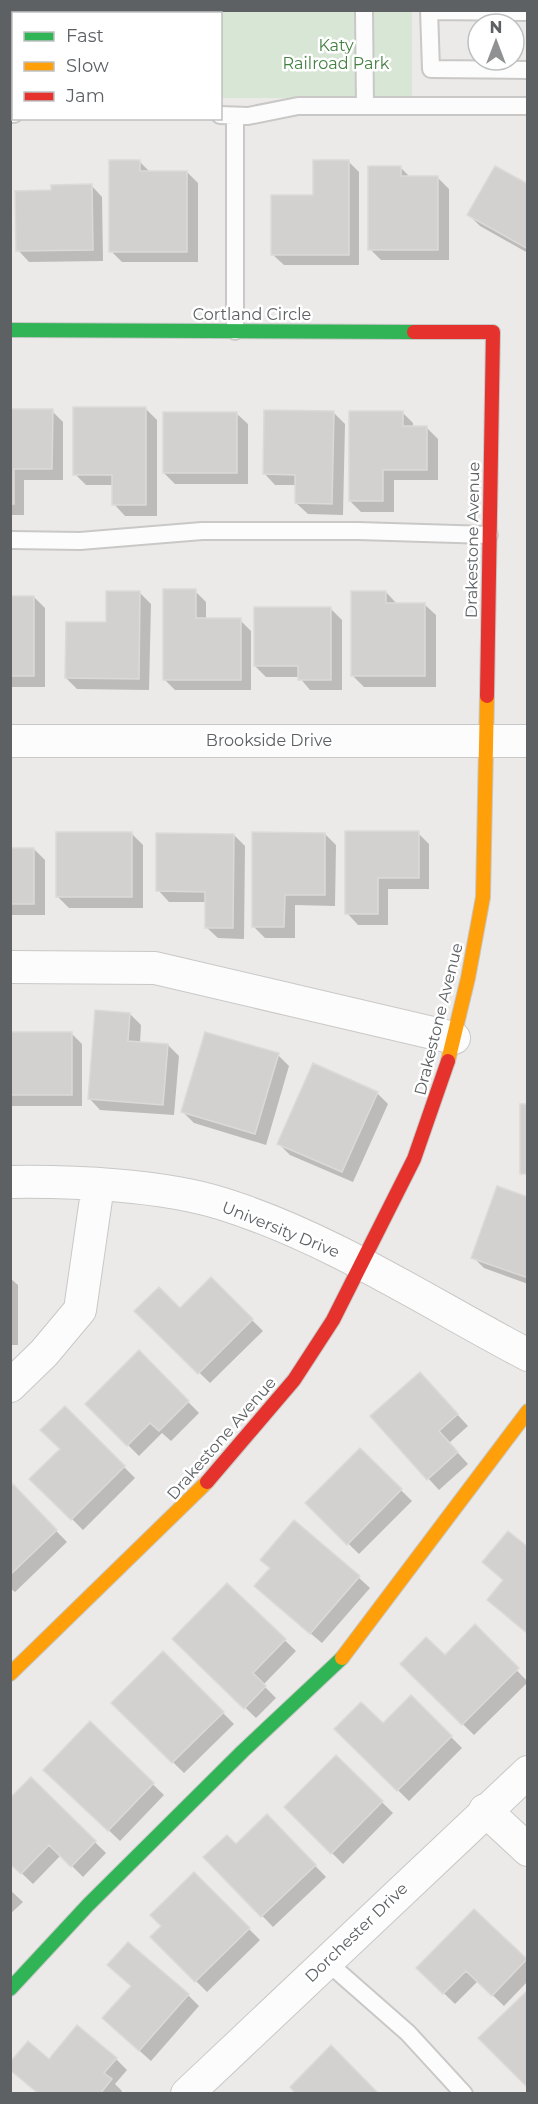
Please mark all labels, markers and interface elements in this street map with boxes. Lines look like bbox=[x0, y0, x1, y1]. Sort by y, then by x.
legend bbox=[12, 12, 222, 120]
north arrow bbox=[466, 12, 526, 72]
text: N bbox=[490, 18, 502, 37]
text: Fast bbox=[66, 25, 104, 47]
park label: Katy Railroad Park bbox=[283, 36, 390, 73]
text: Slow bbox=[66, 55, 109, 77]
text: Jam bbox=[65, 85, 105, 107]
street label: Cortland Circle bbox=[193, 305, 311, 324]
street label: Drakestone Avenue bbox=[462, 462, 483, 618]
street label: Brookside Drive bbox=[206, 731, 332, 750]
street label: Drakestone Avenue bbox=[410, 941, 467, 1097]
street label: University Drive bbox=[219, 1197, 342, 1262]
street label: Drakestone Avenue bbox=[163, 1373, 280, 1504]
street label: Dorchester Drive bbox=[301, 1879, 412, 1986]

